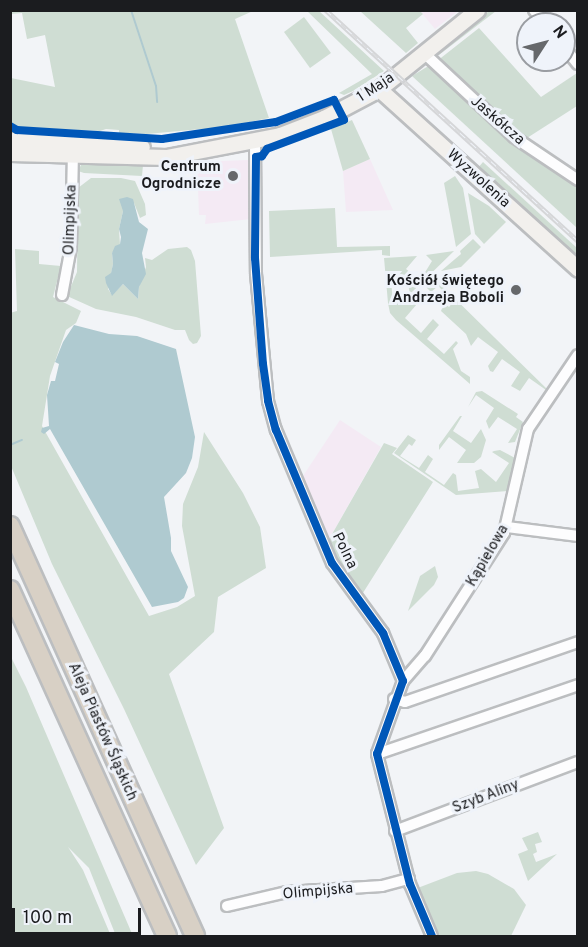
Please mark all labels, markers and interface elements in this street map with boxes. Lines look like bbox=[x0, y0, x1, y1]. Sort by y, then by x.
north arrow bbox=[516, 12, 576, 72]
text: N bbox=[547, 22, 570, 43]
street label: 1 Maja bbox=[354, 69, 398, 107]
street label: Jaskółcza bbox=[466, 93, 528, 149]
street label: Wyzwolenia bbox=[443, 146, 513, 212]
place label: Centrum Ogrodnicze bbox=[141, 158, 221, 193]
marker: Centrum Ogrodnicze bbox=[226, 169, 240, 183]
street label: Olimpijska bbox=[61, 184, 81, 256]
place label: Kościół świętego Andrzeja Boboli bbox=[387, 272, 504, 307]
marker: Kościół świętego Andrzeja Boboli bbox=[509, 283, 523, 297]
street label: Kąpielowa bbox=[463, 522, 513, 590]
street label: Polna bbox=[328, 530, 360, 572]
street label: Aleja Piastów Śląskich bbox=[63, 660, 141, 804]
street label: Szyb Aliny bbox=[450, 776, 522, 818]
street label: Olimpijska bbox=[282, 880, 354, 904]
scale bar bbox=[15, 896, 144, 934]
text: 100 m bbox=[23, 907, 72, 930]

